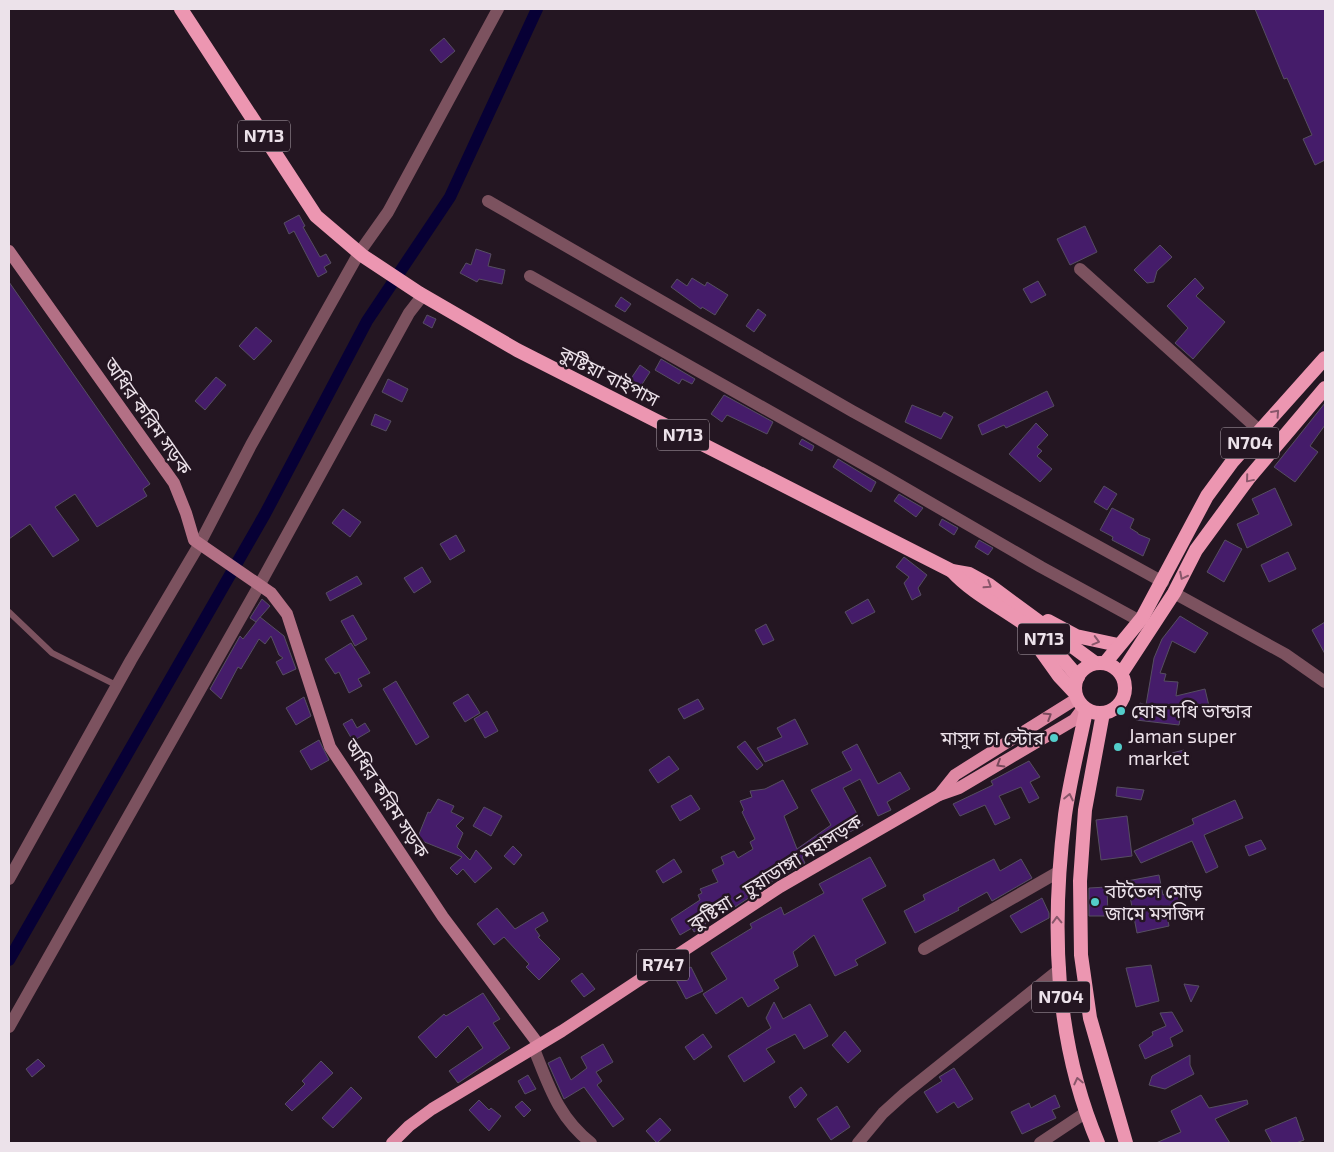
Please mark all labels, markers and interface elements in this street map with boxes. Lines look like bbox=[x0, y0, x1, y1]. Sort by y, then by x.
road number: N713 bbox=[238, 120, 290, 152]
street label: কুষ্টিয়া বাইপাস bbox=[554, 340, 664, 412]
street label: অধির করিম সড়ক bbox=[99, 352, 198, 479]
one-way arrow bbox=[1270, 409, 1279, 418]
road number: N713 bbox=[657, 420, 709, 450]
road number: N704 bbox=[1221, 428, 1279, 458]
one-way arrow bbox=[1246, 473, 1254, 482]
one-way arrow bbox=[1179, 570, 1189, 579]
one-way arrow bbox=[982, 579, 992, 588]
road number: N713 bbox=[1018, 624, 1070, 654]
one-way arrow bbox=[1092, 636, 1100, 646]
place label: ঘোষ দধি ভান্ডার bbox=[1131, 699, 1253, 722]
marker: ঘোষ দধি ভান্ডার bbox=[1115, 705, 1127, 717]
one-way arrow bbox=[1043, 712, 1052, 722]
place label: Jaman super market bbox=[1128, 724, 1237, 769]
place label: মাসুদ চা স্টোর bbox=[940, 726, 1045, 750]
marker: মাসুদ চা স্টোর bbox=[1048, 732, 1060, 744]
street label: অধির করিম সড়ক bbox=[340, 733, 435, 862]
marker: Jaman super market bbox=[1112, 741, 1124, 753]
one-way arrow bbox=[996, 758, 1005, 768]
one-way arrow bbox=[1063, 793, 1074, 801]
street label: কুষ্টিয়া - চুয়াডাঙ্গা মহাসড়ক bbox=[683, 808, 867, 936]
place label: বটতৈল মোড় জামে মসজিদ bbox=[1104, 879, 1205, 924]
marker: বটতৈল মোড় জামে মসজিদ bbox=[1089, 896, 1101, 908]
one-way arrow bbox=[1052, 916, 1062, 924]
road number: R747 bbox=[637, 950, 689, 980]
road number: N704 bbox=[1032, 982, 1090, 1012]
one-way arrow bbox=[1073, 1076, 1084, 1085]

